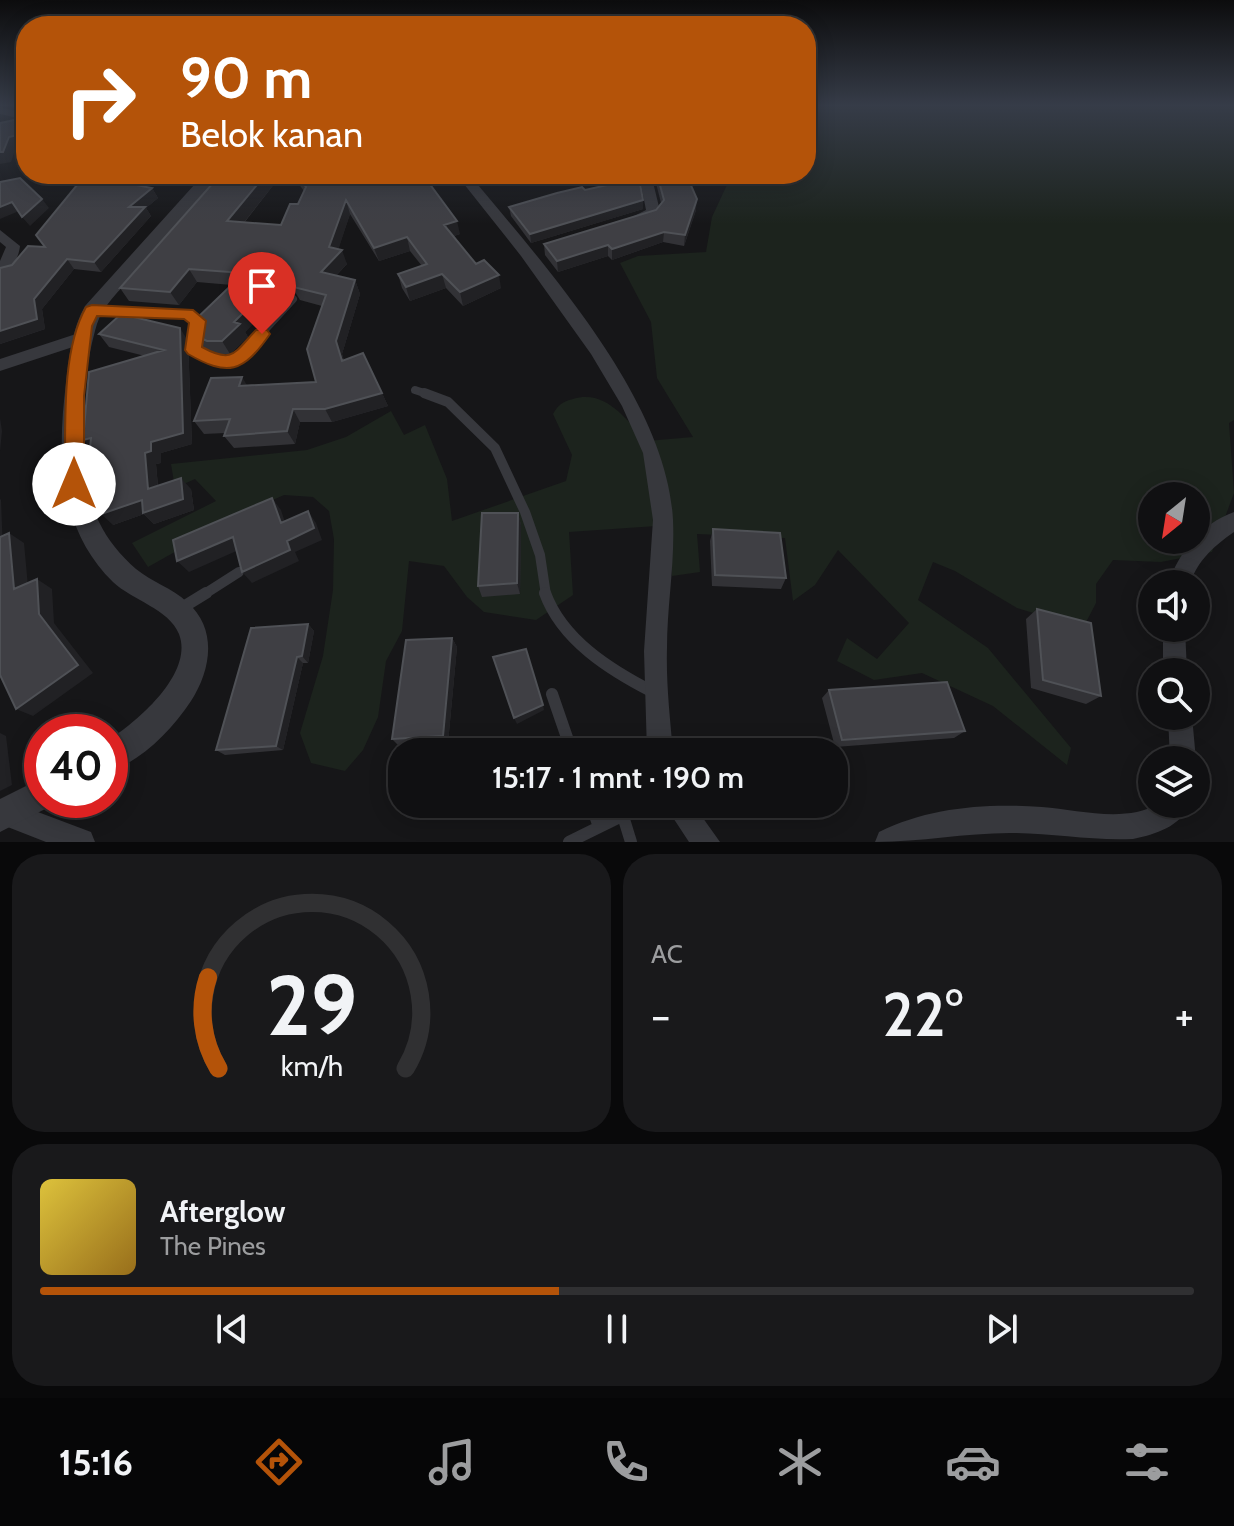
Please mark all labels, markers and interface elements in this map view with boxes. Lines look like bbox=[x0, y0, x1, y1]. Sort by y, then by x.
text: 90 m bbox=[180, 44, 312, 112]
icon: right bbox=[48, 48, 152, 152]
text: Belok kanan bbox=[180, 112, 363, 156]
pin bbox=[228, 252, 296, 334]
icon: arrive bbox=[240, 264, 284, 308]
position arrow bbox=[32, 442, 116, 526]
north arrow bbox=[1138, 482, 1210, 554]
map controls bbox=[1138, 482, 1210, 818]
button: sound bbox=[1138, 570, 1210, 642]
button: search bbox=[1138, 658, 1210, 730]
speed limit sign: 40 bbox=[24, 714, 128, 818]
button: layers bbox=[1138, 746, 1210, 818]
text: 15:17 · 1 mnt · 190 m bbox=[492, 759, 744, 796]
text: AC bbox=[651, 938, 683, 970]
text: 29 bbox=[266, 955, 357, 1056]
text: 22° bbox=[882, 978, 963, 1051]
text: − bbox=[651, 989, 670, 1042]
text: + bbox=[1175, 989, 1194, 1042]
text: km/h bbox=[280, 1048, 343, 1083]
text: Afterglow bbox=[160, 1193, 286, 1230]
text: The Pines bbox=[160, 1230, 266, 1262]
icon: previous bbox=[210, 1307, 254, 1351]
icon: pause bbox=[595, 1307, 639, 1351]
icon: next bbox=[980, 1307, 1024, 1351]
icon: directions bbox=[251, 1434, 307, 1490]
icon: music bbox=[424, 1434, 480, 1490]
icon: phone bbox=[598, 1434, 654, 1490]
icon: climate bbox=[772, 1434, 828, 1490]
icon: car bbox=[945, 1434, 1001, 1490]
icon: filters bbox=[1119, 1434, 1175, 1490]
text: 15:16 bbox=[59, 1440, 133, 1484]

